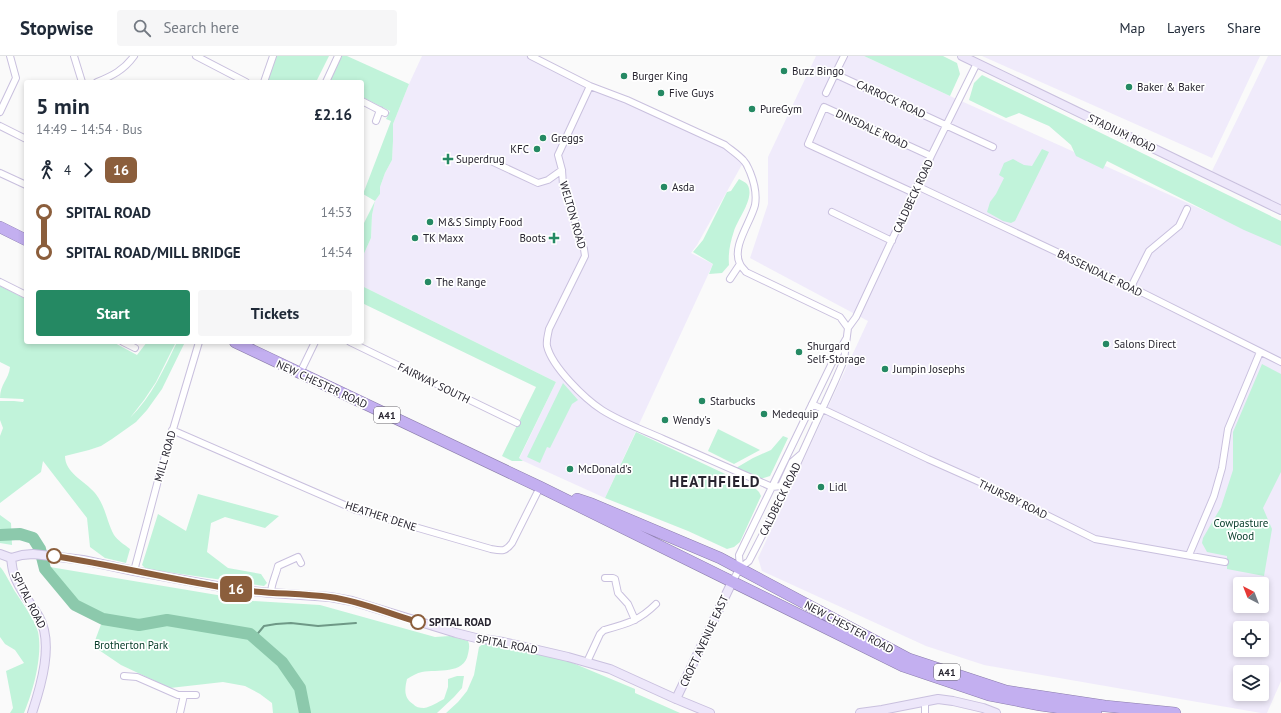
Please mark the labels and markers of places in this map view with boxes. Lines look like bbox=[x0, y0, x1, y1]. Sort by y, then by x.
place label: Buzz Bingo bbox=[792, 64, 844, 78]
marker: Buzz Bingo bbox=[779, 66, 789, 76]
place label: Burger King bbox=[632, 69, 688, 83]
marker: Burger King bbox=[619, 71, 629, 81]
place label: Baker & Baker bbox=[1137, 80, 1205, 94]
marker: Baker & Baker bbox=[1124, 82, 1134, 92]
place label: Five Guys bbox=[669, 86, 714, 100]
marker: Five Guys bbox=[656, 88, 666, 98]
place label: PureGym bbox=[760, 102, 802, 116]
marker: PureGym bbox=[747, 104, 757, 114]
place label: Greggs bbox=[551, 131, 584, 145]
marker: Greggs bbox=[538, 133, 548, 143]
place label: KFC bbox=[510, 142, 529, 156]
marker: KFC bbox=[532, 144, 542, 154]
place label: Superdrug bbox=[456, 152, 505, 166]
marker: Superdrug bbox=[443, 154, 453, 164]
place label: Asda bbox=[672, 180, 694, 194]
marker: Asda bbox=[659, 182, 669, 192]
place label: M&S Simply Food bbox=[438, 215, 522, 229]
marker: M&S Simply Food bbox=[425, 217, 435, 227]
place label: TK Maxx bbox=[423, 231, 464, 245]
place label: Boots bbox=[519, 231, 546, 245]
marker: TK Maxx bbox=[410, 233, 420, 243]
marker: Boots bbox=[549, 233, 559, 243]
place label: The Range bbox=[436, 275, 486, 289]
marker: The Range bbox=[423, 277, 433, 287]
place label: Salons Direct bbox=[1114, 337, 1176, 351]
place label: Shurgard Self-Storage bbox=[807, 339, 866, 366]
marker: Salons Direct bbox=[1101, 339, 1111, 349]
marker: Shurgard Self-Storage bbox=[794, 347, 804, 357]
place label: Jumpin Josephs bbox=[892, 362, 965, 376]
marker: Jumpin Josephs bbox=[880, 364, 890, 374]
place label: Starbucks bbox=[710, 394, 756, 408]
marker: Starbucks bbox=[697, 396, 707, 406]
place label: Medequip bbox=[772, 407, 818, 421]
marker: Medequip bbox=[759, 409, 769, 419]
place label: Wendy's bbox=[673, 413, 711, 427]
marker: Wendy's bbox=[660, 415, 670, 425]
place label: McDonald's bbox=[578, 462, 632, 476]
marker: McDonald's bbox=[565, 464, 575, 474]
place label: Lidl bbox=[829, 480, 848, 494]
marker: Lidl bbox=[816, 482, 826, 492]
unlabelled marker bbox=[46, 548, 62, 564]
marker: SPITAL ROAD bbox=[410, 614, 426, 630]
place label: SPITAL ROAD bbox=[429, 615, 491, 629]

